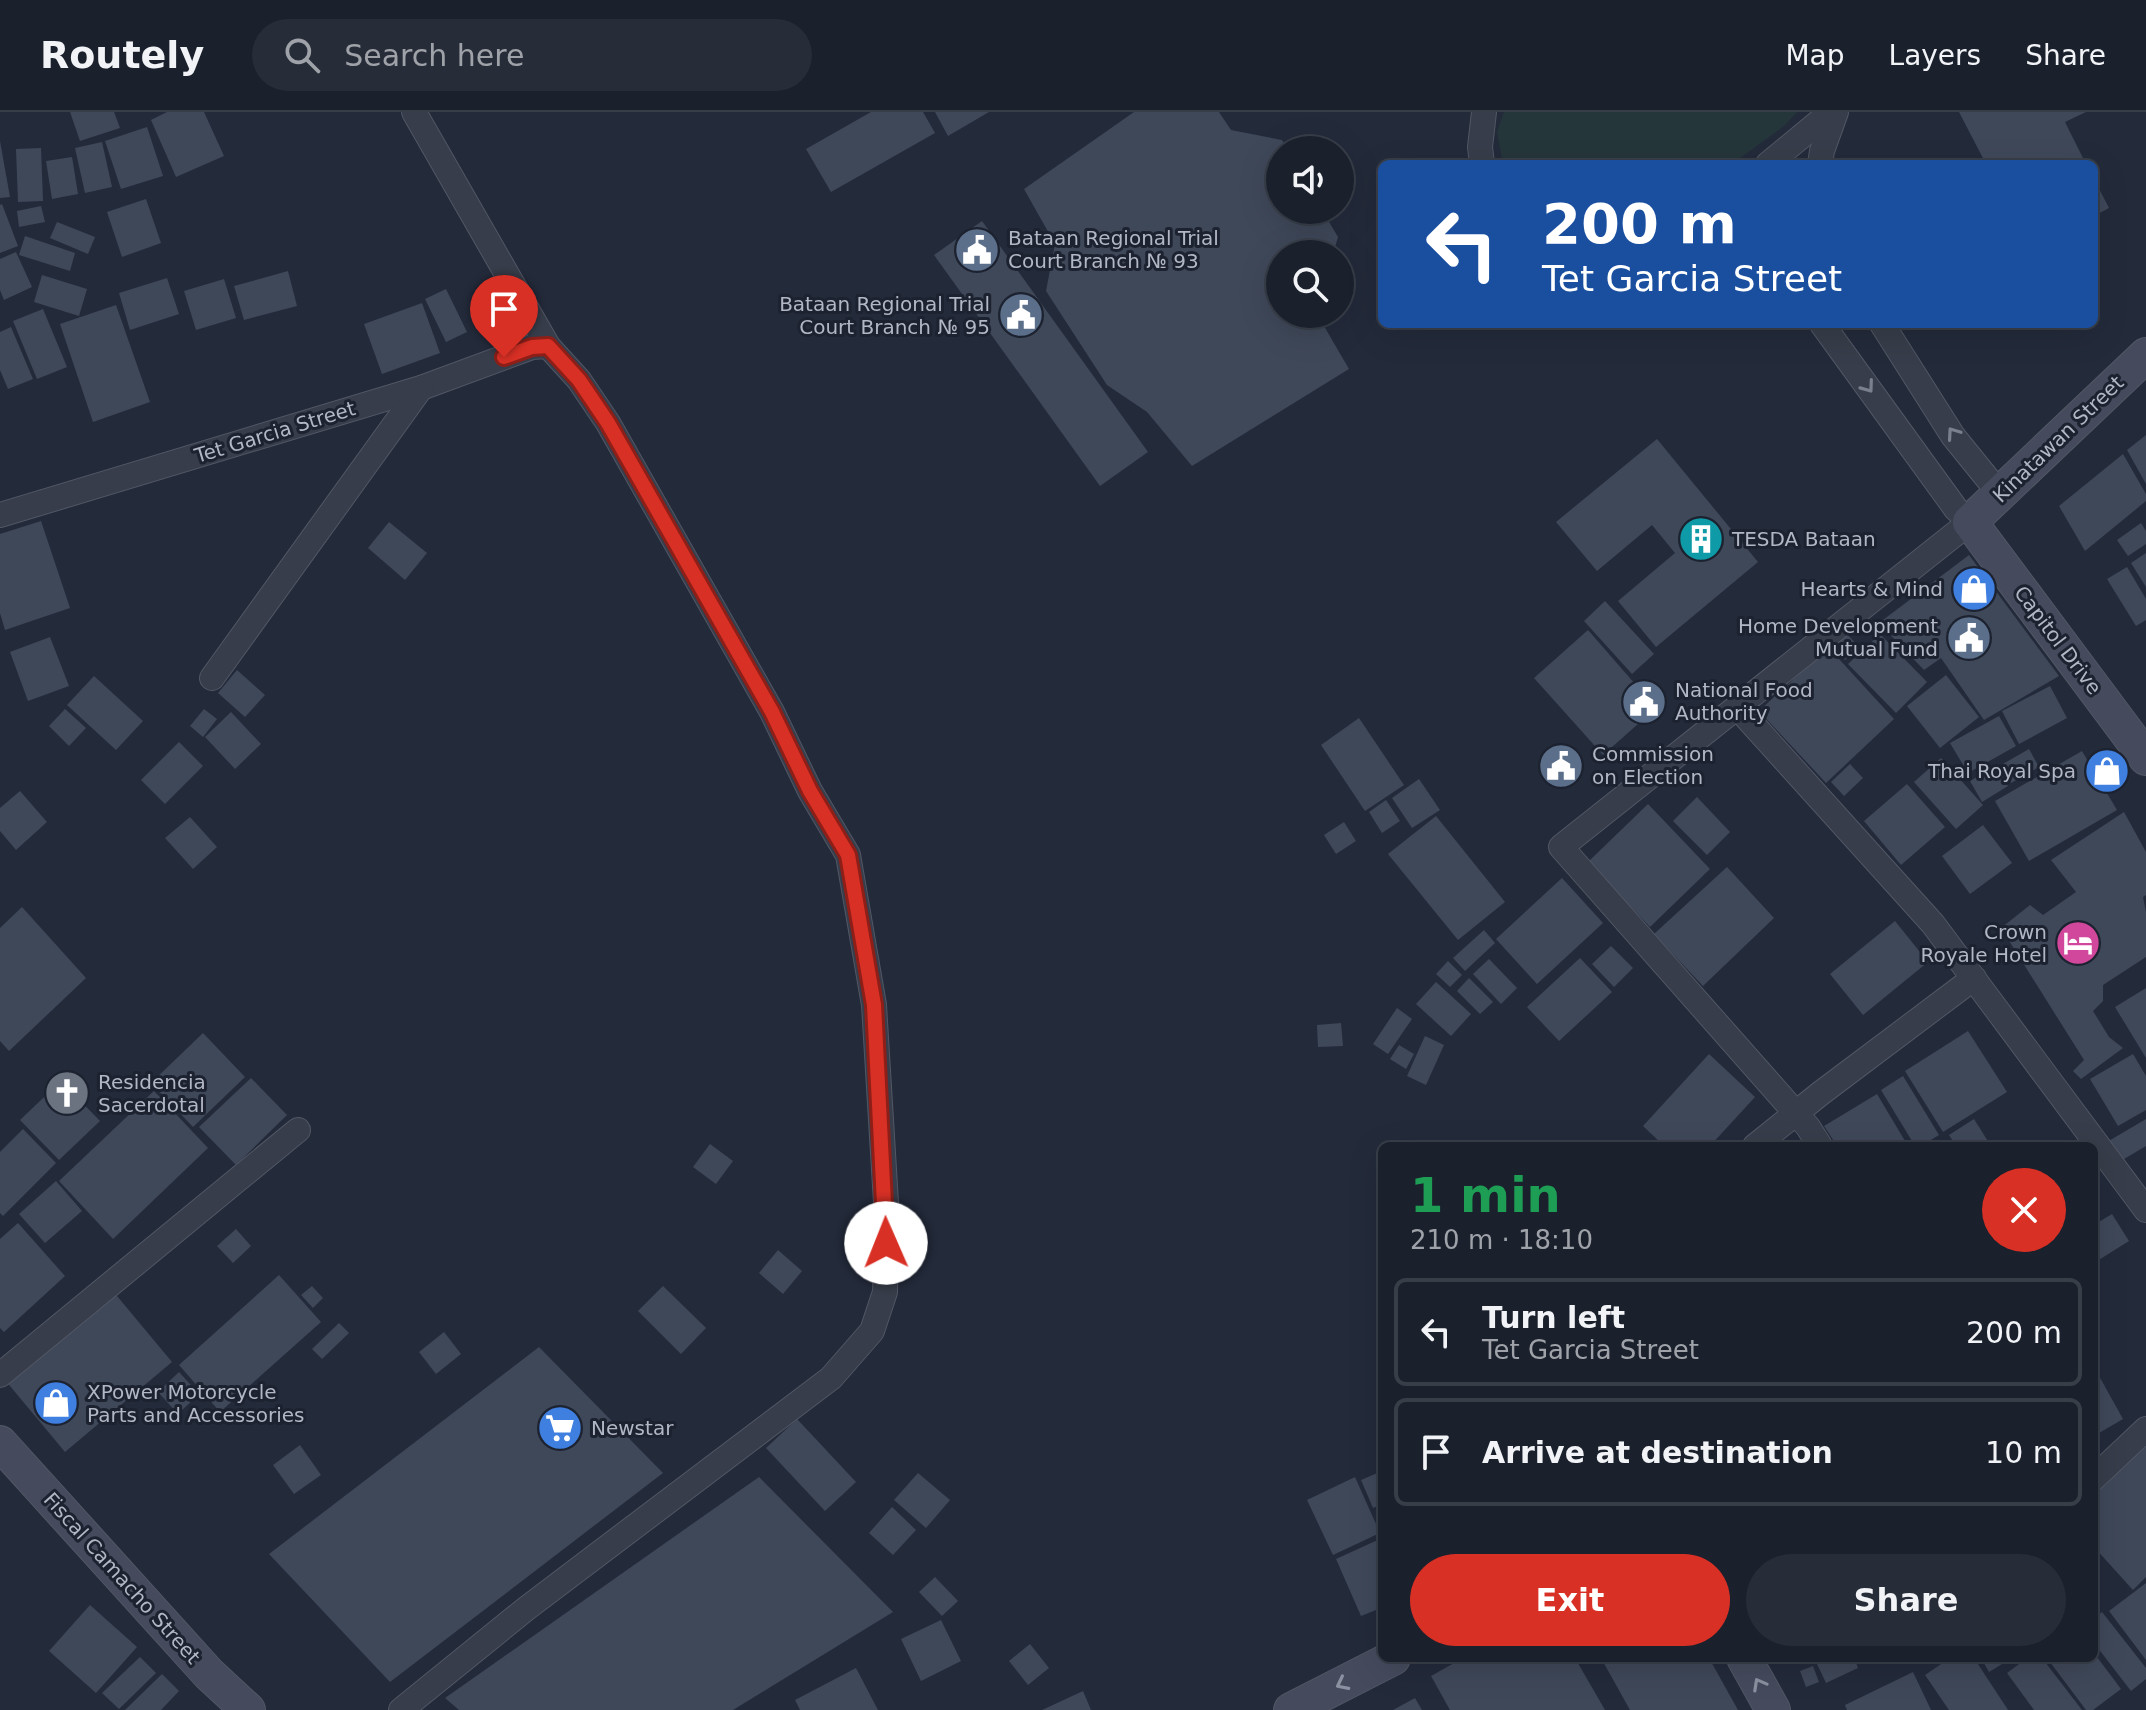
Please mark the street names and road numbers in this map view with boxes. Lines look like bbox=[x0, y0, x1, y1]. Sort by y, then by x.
street label: Kinatawan Street bbox=[1988, 370, 2128, 507]
street label: Tet Garcia Street bbox=[191, 396, 358, 468]
street label: Capitol Drive bbox=[2009, 581, 2107, 699]
street label: Fiscal Camacho Street bbox=[39, 1487, 205, 1669]

